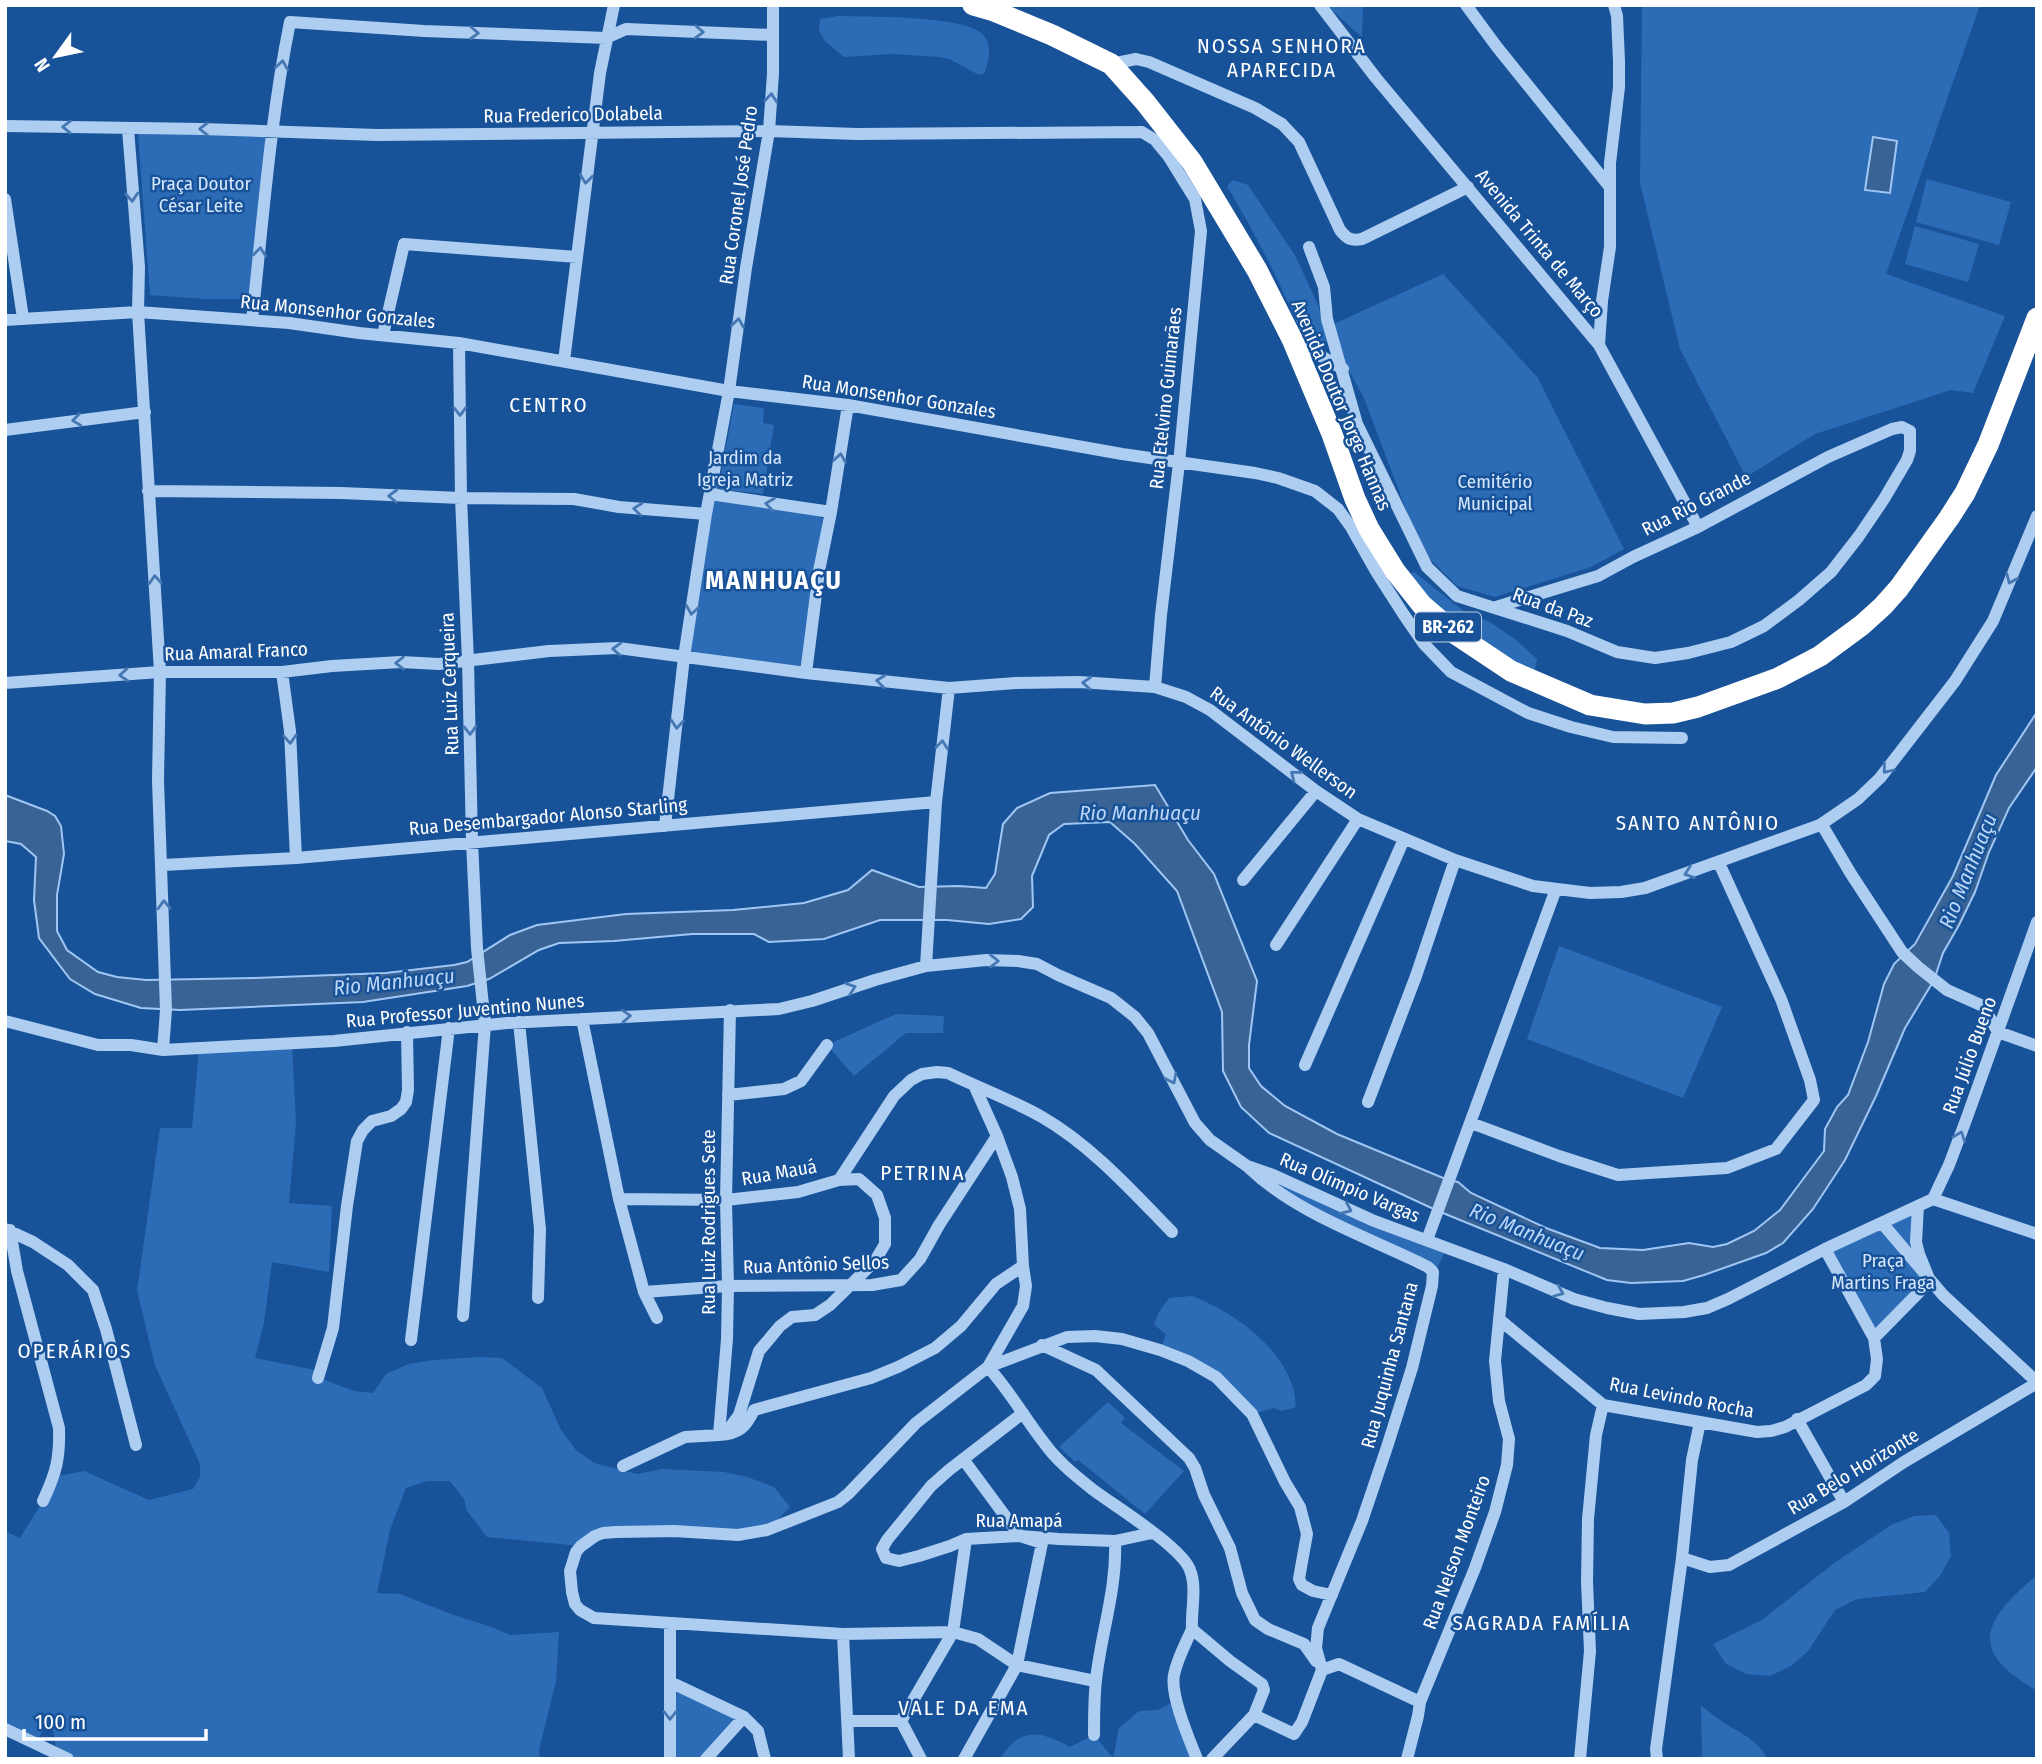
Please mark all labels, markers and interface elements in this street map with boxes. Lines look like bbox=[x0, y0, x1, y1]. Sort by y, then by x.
north arrow bbox=[21, 21, 91, 91]
one-way arrow bbox=[469, 25, 480, 40]
one-way arrow bbox=[694, 25, 705, 40]
district label: NOSSA SENHORA APARECIDA bbox=[1197, 33, 1367, 83]
text: N bbox=[29, 54, 55, 76]
one-way arrow bbox=[274, 59, 289, 71]
one-way arrow bbox=[763, 92, 778, 103]
street label: Rua Frederico Dolabela bbox=[483, 101, 663, 128]
street label: Rua Coronel José Pedro bbox=[715, 104, 762, 286]
one-way arrow bbox=[61, 120, 72, 135]
one-way arrow bbox=[199, 121, 209, 137]
street label: Avenida Trinta de Março bbox=[1471, 164, 1608, 322]
park label: Praça Doutor César Leite bbox=[151, 172, 251, 217]
one-way arrow bbox=[579, 173, 594, 184]
one-way arrow bbox=[124, 192, 139, 203]
one-way arrow bbox=[252, 246, 267, 258]
street label: Rua Monsenhor Gonzales bbox=[239, 290, 437, 333]
street label: Avenida Doutor Jorge Hannas bbox=[1287, 296, 1396, 514]
street label: Rua Etelvino Guimarães bbox=[1144, 306, 1186, 490]
one-way arrow bbox=[731, 317, 746, 329]
street label: Rua Monsenhor Gonzales bbox=[800, 370, 997, 423]
district label: CENTRO bbox=[509, 392, 589, 418]
one-way arrow bbox=[452, 406, 468, 417]
one-way arrow bbox=[71, 412, 83, 427]
park label: Jardim da Igreja Matriz bbox=[697, 446, 793, 491]
one-way arrow bbox=[832, 452, 847, 464]
street label: Rua Rio Grande bbox=[1638, 466, 1755, 541]
park label: Cemitério Municipal bbox=[1457, 470, 1533, 515]
one-way arrow bbox=[387, 488, 398, 504]
one-way arrow bbox=[765, 497, 776, 512]
one-way arrow bbox=[632, 501, 644, 516]
district label: MANHUAÇU bbox=[705, 565, 843, 596]
one-way arrow bbox=[2005, 572, 2019, 585]
one-way arrow bbox=[147, 574, 162, 585]
street label: Rua da Paz bbox=[1510, 582, 1597, 633]
one-way arrow bbox=[685, 604, 700, 616]
street label: Rua Luiz Cerqueira bbox=[436, 612, 463, 756]
road number: BR-262 bbox=[1415, 612, 1481, 642]
street label: Rua Amaral Franco bbox=[164, 638, 308, 665]
one-way arrow bbox=[611, 642, 622, 657]
one-way arrow bbox=[394, 655, 405, 671]
one-way arrow bbox=[118, 667, 129, 682]
one-way arrow bbox=[875, 673, 887, 688]
one-way arrow bbox=[1081, 675, 1092, 690]
street label: Rua Antônio Wellerson bbox=[1206, 681, 1362, 804]
one-way arrow bbox=[670, 719, 685, 730]
one-way arrow bbox=[462, 724, 477, 735]
one-way arrow bbox=[282, 734, 297, 745]
one-way arrow bbox=[935, 739, 950, 751]
one-way arrow bbox=[1882, 761, 1895, 773]
one-way arrow bbox=[1290, 771, 1303, 784]
street label: Rua Desembargador Alonso Starling bbox=[408, 793, 688, 840]
water label: Rio Manhuaçu bbox=[1079, 800, 1201, 826]
district label: SANTO ANTÔNIO bbox=[1616, 810, 1780, 836]
water label: Rio Manhuaçu bbox=[1933, 810, 2003, 932]
one-way arrow bbox=[1683, 865, 1695, 879]
one-way arrow bbox=[156, 899, 171, 910]
one-way arrow bbox=[989, 953, 1000, 969]
water label: Rio Manhuaçu bbox=[332, 963, 456, 1001]
one-way arrow bbox=[844, 982, 856, 996]
street label: Rua Professor Juventino Nunes bbox=[345, 989, 585, 1032]
street label: Rua Júlio Bueno bbox=[1938, 993, 2001, 1117]
one-way arrow bbox=[621, 1009, 632, 1024]
one-way arrow bbox=[1163, 1072, 1177, 1084]
street label: Rua Luiz Rodrigues Sete bbox=[697, 1129, 720, 1315]
one-way arrow bbox=[1952, 1131, 1966, 1143]
street label: Rua Olímpio Vargas bbox=[1276, 1148, 1423, 1227]
street label: Rua Mauá bbox=[740, 1155, 819, 1190]
district label: PETRINA bbox=[880, 1160, 966, 1186]
water label: Rio Manhuaçu bbox=[1466, 1197, 1588, 1267]
one-way arrow bbox=[1340, 1201, 1352, 1215]
park label: Praça Martins Fraga bbox=[1831, 1249, 1935, 1294]
street label: Rua Antônio Sellos bbox=[743, 1250, 889, 1279]
street label: Rua Juquinha Santana bbox=[1356, 1279, 1423, 1451]
one-way arrow bbox=[1552, 1284, 1564, 1298]
district label: OPERÁRIOS bbox=[17, 1338, 133, 1364]
street label: Rua Levindo Rocha bbox=[1608, 1372, 1756, 1423]
street label: Rua Belo Horizonte bbox=[1784, 1423, 1923, 1520]
street label: Rua Nelson Monteiro bbox=[1418, 1472, 1495, 1632]
street label: Rua Amapá bbox=[975, 1509, 1063, 1532]
district label: SAGRADA FAMÍLIA bbox=[1452, 1610, 1632, 1636]
district label: VALE DA EMA bbox=[898, 1695, 1030, 1721]
scale bar bbox=[24, 1698, 206, 1742]
text: 100 m bbox=[35, 1709, 86, 1735]
one-way arrow bbox=[662, 1711, 678, 1721]

